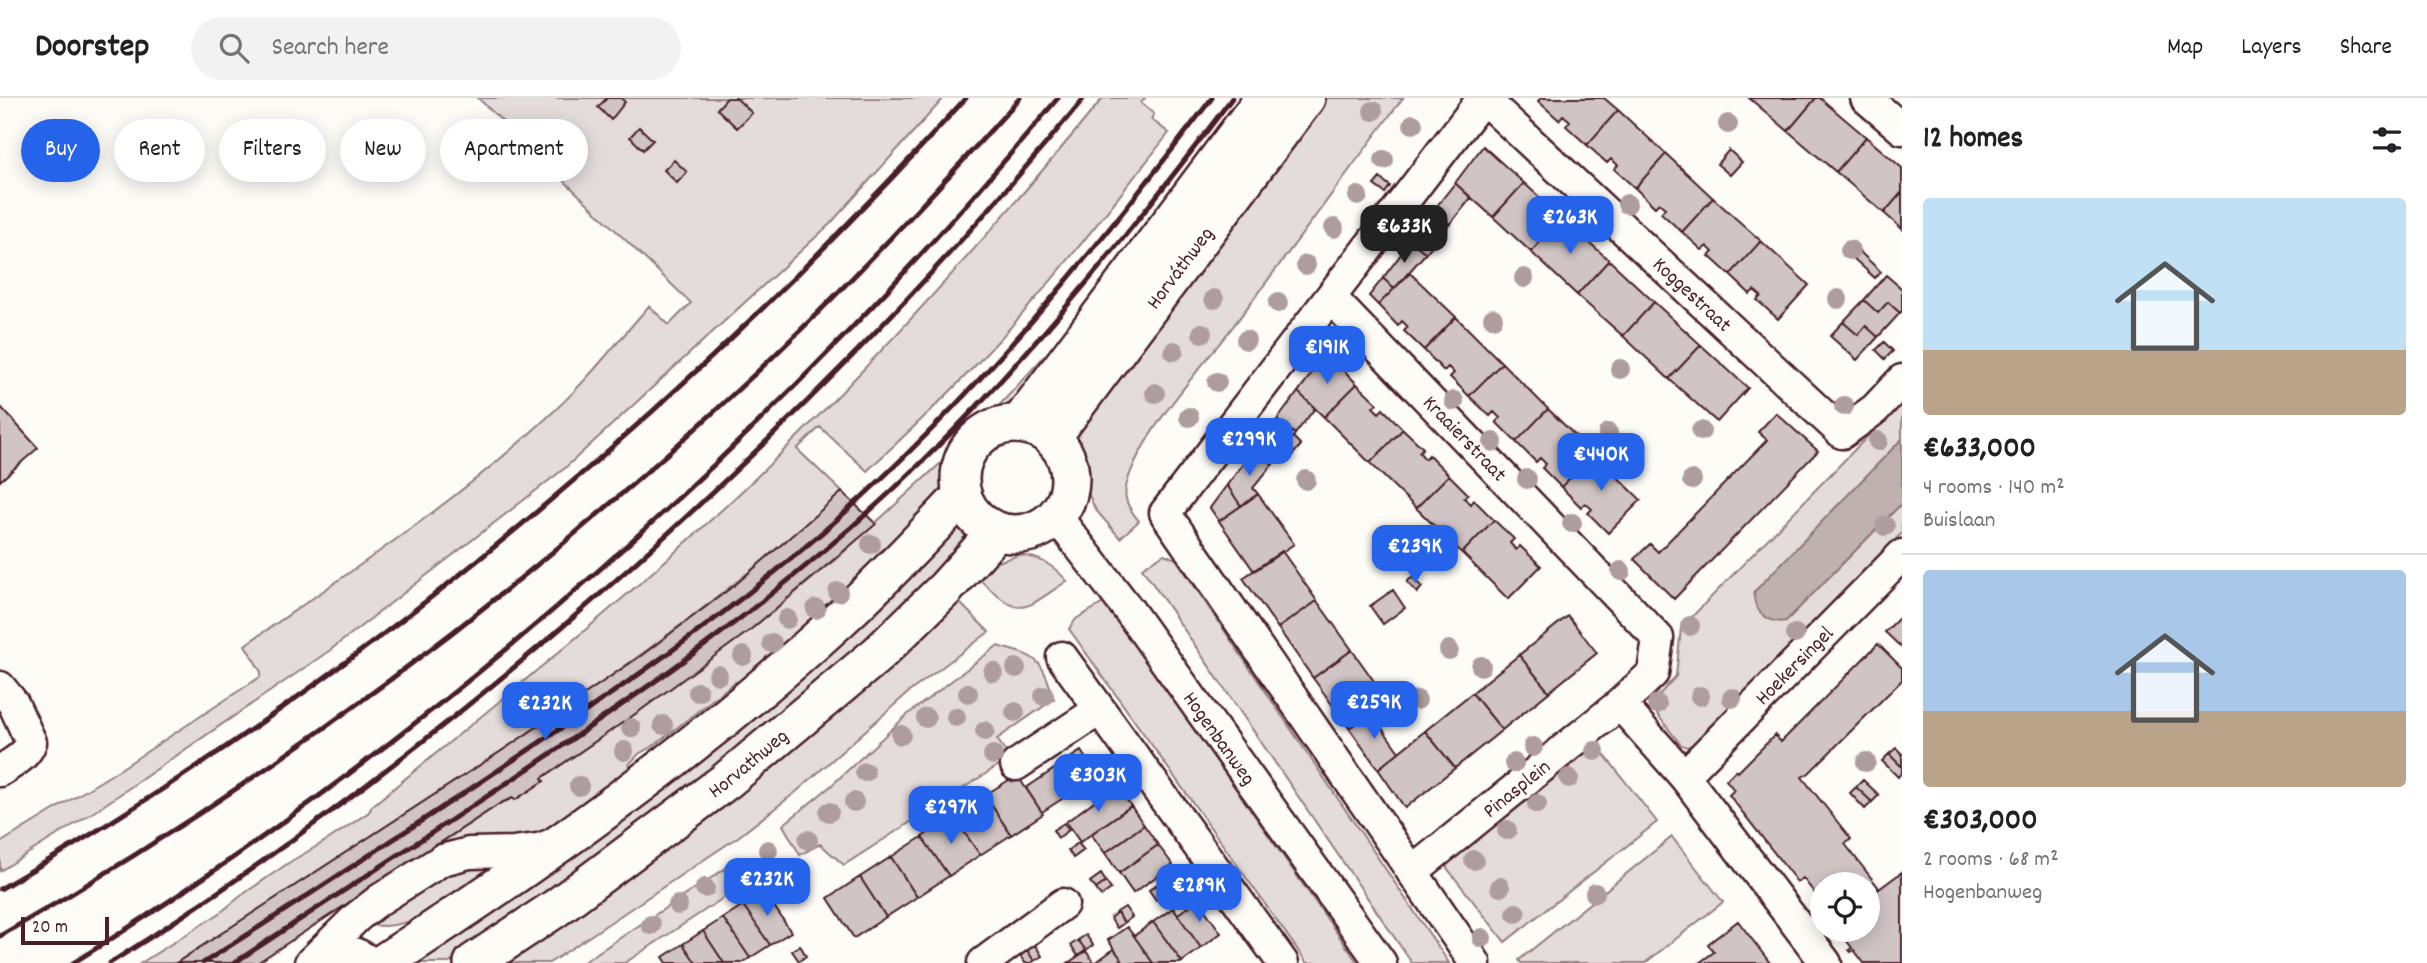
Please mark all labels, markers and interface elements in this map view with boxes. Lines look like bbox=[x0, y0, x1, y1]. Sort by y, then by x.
search box bbox=[191, 17, 681, 80]
text: Doorstep bbox=[35, 25, 149, 72]
icon: search bbox=[215, 29, 253, 67]
text: Search here bbox=[271, 30, 389, 67]
text: Map bbox=[2167, 31, 2203, 65]
text: Layers bbox=[2241, 31, 2302, 65]
text: Share bbox=[2340, 31, 2392, 65]
chip: Buy bbox=[21, 119, 100, 182]
chip: Rent bbox=[114, 119, 205, 182]
chip: Filters bbox=[219, 119, 326, 182]
chip: New bbox=[340, 119, 426, 182]
chip: Apartment bbox=[440, 119, 588, 182]
text: 12 homes bbox=[1923, 119, 2023, 162]
icon: filters bbox=[2368, 121, 2406, 159]
pin: €263K bbox=[1521, 197, 1619, 256]
text: €263K bbox=[1543, 202, 1598, 235]
pin: €633K bbox=[1355, 206, 1453, 265]
text: €633K bbox=[1376, 211, 1432, 244]
street label: Horváthweg bbox=[1141, 222, 1222, 317]
icon: home bbox=[2102, 243, 2228, 369]
street label: Koggestraat bbox=[1645, 251, 1737, 341]
pin: €191K bbox=[1278, 327, 1376, 386]
text: €191K bbox=[1305, 332, 1349, 365]
street label: Kraaierstraat bbox=[1414, 390, 1512, 490]
pin: €299K bbox=[1200, 418, 1298, 478]
text: €299K bbox=[1222, 424, 1276, 457]
text: €633,000 bbox=[1923, 429, 2036, 472]
pin: €440K bbox=[1552, 434, 1650, 493]
text: €440K bbox=[1573, 439, 1629, 472]
text: 4 rooms · 140 m² bbox=[1923, 472, 2065, 505]
text: Buislaan bbox=[1923, 505, 1995, 538]
pin: €239K bbox=[1366, 526, 1464, 585]
text: €239K bbox=[1388, 531, 1442, 564]
icon: home bbox=[2102, 615, 2228, 741]
street label: Hoekersingel bbox=[1750, 621, 1842, 713]
pin: €232K bbox=[496, 682, 594, 742]
pin: €259K bbox=[1325, 682, 1423, 741]
street label: Hogenbanweg bbox=[1174, 687, 1262, 793]
text: €259K bbox=[1347, 687, 1401, 720]
text: €232K bbox=[518, 688, 572, 721]
street label: Horvathweg bbox=[703, 723, 796, 807]
pin: €303K bbox=[1049, 754, 1147, 814]
street label: Pinasplein bbox=[1478, 754, 1558, 827]
text: €303K bbox=[1070, 760, 1126, 793]
pin: €297K bbox=[902, 786, 1000, 846]
text: €297K bbox=[925, 792, 977, 825]
text: €303,000 bbox=[1923, 801, 2037, 844]
text: 2 rooms · 68 m² bbox=[1923, 844, 2059, 877]
pin: €232K bbox=[718, 858, 816, 918]
text: €232K bbox=[740, 864, 794, 897]
pin: €289K bbox=[1150, 864, 1248, 924]
text: €289K bbox=[1172, 870, 1226, 903]
map controls bbox=[1810, 872, 1880, 942]
button: locate bbox=[1810, 872, 1880, 942]
text: Hogenbanweg bbox=[1923, 877, 2042, 910]
scale bar bbox=[21, 914, 108, 946]
text: 20 m bbox=[32, 915, 68, 942]

